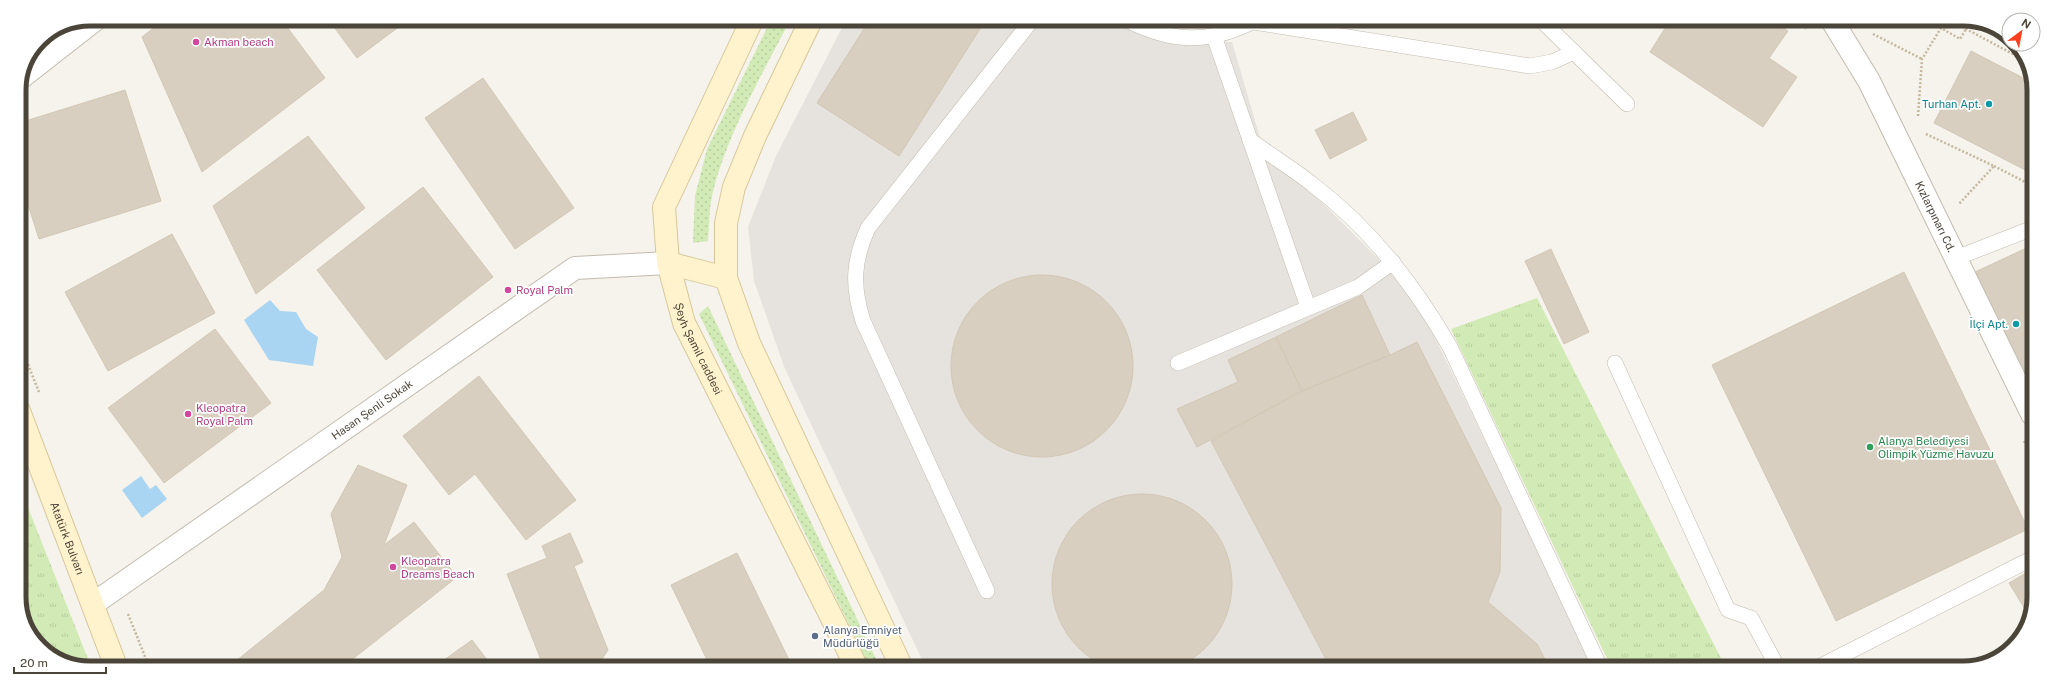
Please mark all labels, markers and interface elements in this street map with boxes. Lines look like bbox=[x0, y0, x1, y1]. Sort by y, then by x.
north arrow bbox=[2001, 12, 2041, 52]
text: N bbox=[2019, 16, 2033, 31]
place label: Akman beach bbox=[204, 36, 274, 48]
marker: Akman beach bbox=[191, 37, 201, 47]
place label: Turhan Apt. bbox=[1922, 98, 1981, 110]
marker: Turhan Apt. bbox=[1984, 99, 1994, 109]
street label: Kızlarpınarı Cd. bbox=[1913, 179, 1958, 254]
place label: Royal Palm bbox=[516, 284, 573, 296]
marker: Royal Palm bbox=[503, 285, 513, 295]
street label: Şeyh Şamil caddesi bbox=[672, 301, 725, 396]
place label: İlçi Apt. bbox=[1970, 317, 2008, 331]
marker: İlçi Apt. bbox=[2011, 319, 2021, 329]
street label: Hasan Şenli Sokak bbox=[329, 377, 415, 442]
place label: Kleopatra Royal Palm bbox=[196, 402, 253, 427]
marker: Kleopatra Royal Palm bbox=[183, 409, 193, 419]
place label: Alanya Belediyesi Olimpik Yüzme Havuzu bbox=[1878, 435, 1994, 460]
marker: Alanya Belediyesi Olimpik Yüzme Havuzu bbox=[1865, 442, 1875, 452]
street label: Atatürk Bulvarı bbox=[48, 500, 86, 576]
place label: Kleopatra Dreams Beach bbox=[401, 555, 475, 580]
marker: Kleopatra Dreams Beach bbox=[388, 562, 398, 572]
place label: Alanya Emniyet Müdürlüğü bbox=[823, 624, 902, 649]
marker: Alanya Emniyet Müdürlüğü bbox=[810, 631, 820, 641]
scale bar bbox=[14, 649, 106, 675]
text: 20 m bbox=[20, 656, 48, 670]

